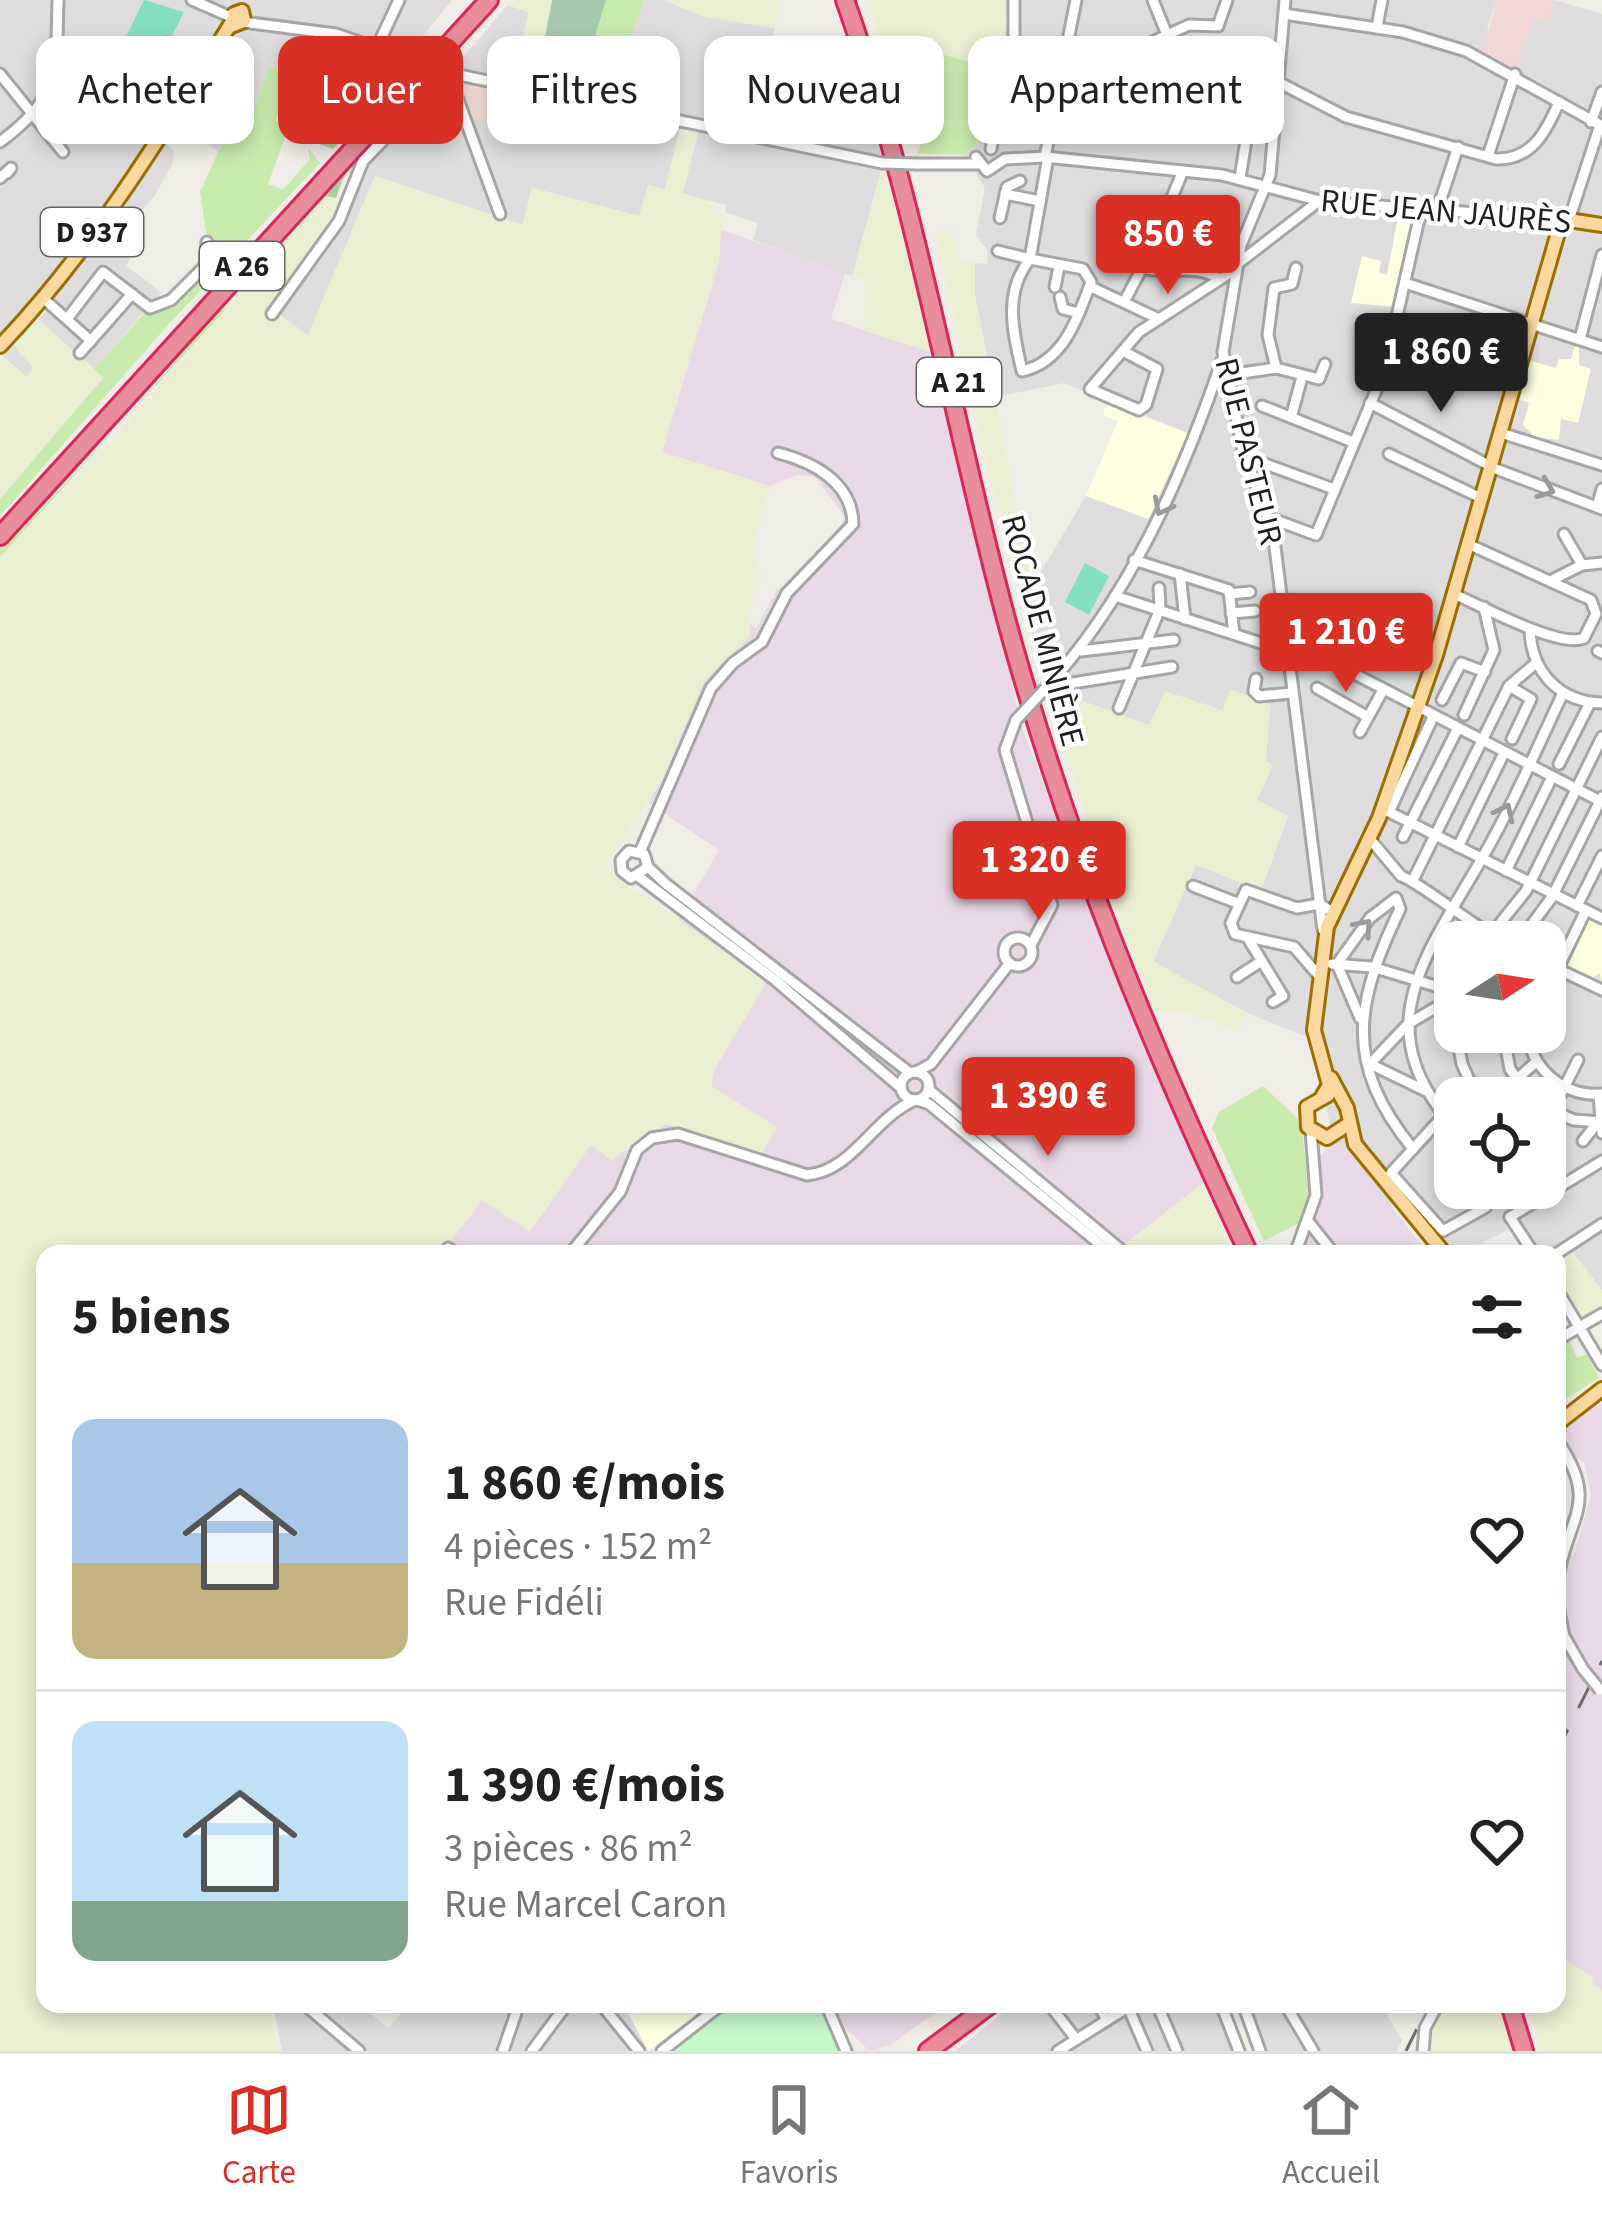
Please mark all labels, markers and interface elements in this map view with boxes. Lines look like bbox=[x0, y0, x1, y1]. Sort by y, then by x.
chip: Acheter bbox=[36, 36, 254, 144]
chip: Louer bbox=[278, 36, 463, 144]
chip: Filtres bbox=[487, 36, 680, 144]
chip: Nouveau bbox=[704, 36, 944, 144]
chip: Appartement bbox=[968, 36, 1284, 144]
street label: RUE JEAN JAURÈS bbox=[1319, 177, 1573, 246]
pin: 850 € bbox=[1084, 195, 1252, 297]
text: 850 € bbox=[1123, 206, 1213, 262]
road number: D 937 bbox=[41, 208, 143, 256]
road number: A 26 bbox=[200, 242, 284, 290]
pin: 1 860 € bbox=[1330, 313, 1552, 415]
text: 1 860 € bbox=[1382, 324, 1500, 380]
street label: RUE PASTEUR bbox=[1203, 353, 1294, 550]
road number: A 21 bbox=[917, 358, 1001, 406]
one-way arrow bbox=[1534, 474, 1555, 499]
one-way arrow bbox=[1154, 494, 1177, 516]
street label: ROCADE MINIÈRE bbox=[989, 509, 1096, 751]
pin: 1 210 € bbox=[1235, 593, 1457, 695]
text: 1 210 € bbox=[1287, 604, 1405, 660]
one-way arrow bbox=[1491, 803, 1515, 824]
pin: 1 320 € bbox=[928, 821, 1150, 923]
text: 1 320 € bbox=[980, 832, 1098, 888]
one-way arrow bbox=[1349, 919, 1371, 941]
north arrow bbox=[1434, 921, 1566, 1053]
map controls bbox=[1434, 921, 1566, 1209]
pin: 1 390 € bbox=[937, 1057, 1159, 1159]
text: 1 390 € bbox=[989, 1068, 1107, 1124]
button: locate bbox=[1434, 1077, 1566, 1209]
text: 5 biens bbox=[72, 1281, 231, 1353]
icon: filters bbox=[1464, 1284, 1530, 1350]
text: 1 860 €/mois bbox=[444, 1447, 725, 1519]
icon: home bbox=[168, 1467, 312, 1611]
icon: heart bbox=[1464, 1506, 1530, 1572]
text: 4 pièces · 152 m² bbox=[444, 1519, 712, 1575]
text: Rue Fidéli bbox=[444, 1575, 604, 1631]
text: 1 390 €/mois bbox=[444, 1749, 725, 1821]
icon: home bbox=[168, 1769, 312, 1913]
icon: heart bbox=[1464, 1808, 1530, 1874]
text: 3 pièces · 86 m² bbox=[444, 1821, 693, 1877]
text: Rue Marcel Caron bbox=[444, 1877, 727, 1933]
tab: Carte bbox=[222, 2077, 296, 2196]
tab: Favoris bbox=[740, 2077, 838, 2196]
tab: Accueil bbox=[1282, 2077, 1380, 2196]

